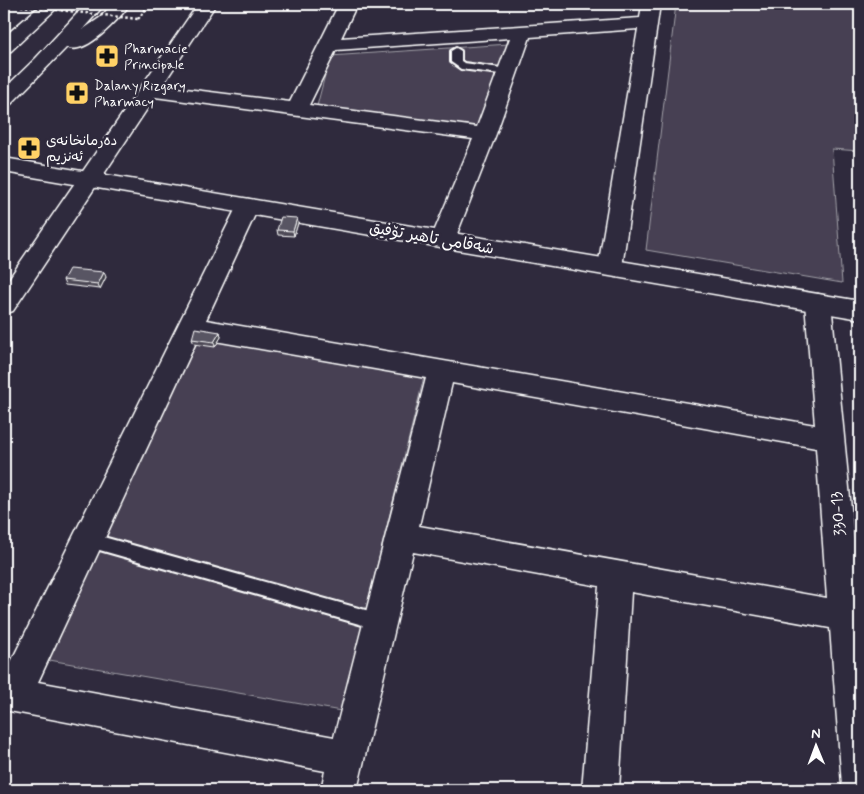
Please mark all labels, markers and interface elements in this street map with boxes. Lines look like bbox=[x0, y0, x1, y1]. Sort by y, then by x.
place label: Pharmacie Principale bbox=[124, 40, 188, 74]
pharmacy icon: Pharmacie Principale bbox=[94, 43, 120, 69]
place label: Dalany Rizgary Pharmacy bbox=[94, 77, 186, 111]
pharmacy icon: Dalany Rizgary Pharmacy bbox=[64, 80, 90, 106]
place label: دەرمانخانەی ئەنزیم bbox=[46, 132, 117, 167]
pharmacy icon: دەرمانخانەی ئەنزیم bbox=[16, 135, 42, 161]
street label: شەقامی تاهیر تۆفیق bbox=[368, 217, 496, 260]
street label: 330-13 bbox=[826, 490, 851, 537]
north arrow bbox=[792, 722, 842, 772]
text: N bbox=[811, 725, 821, 743]

